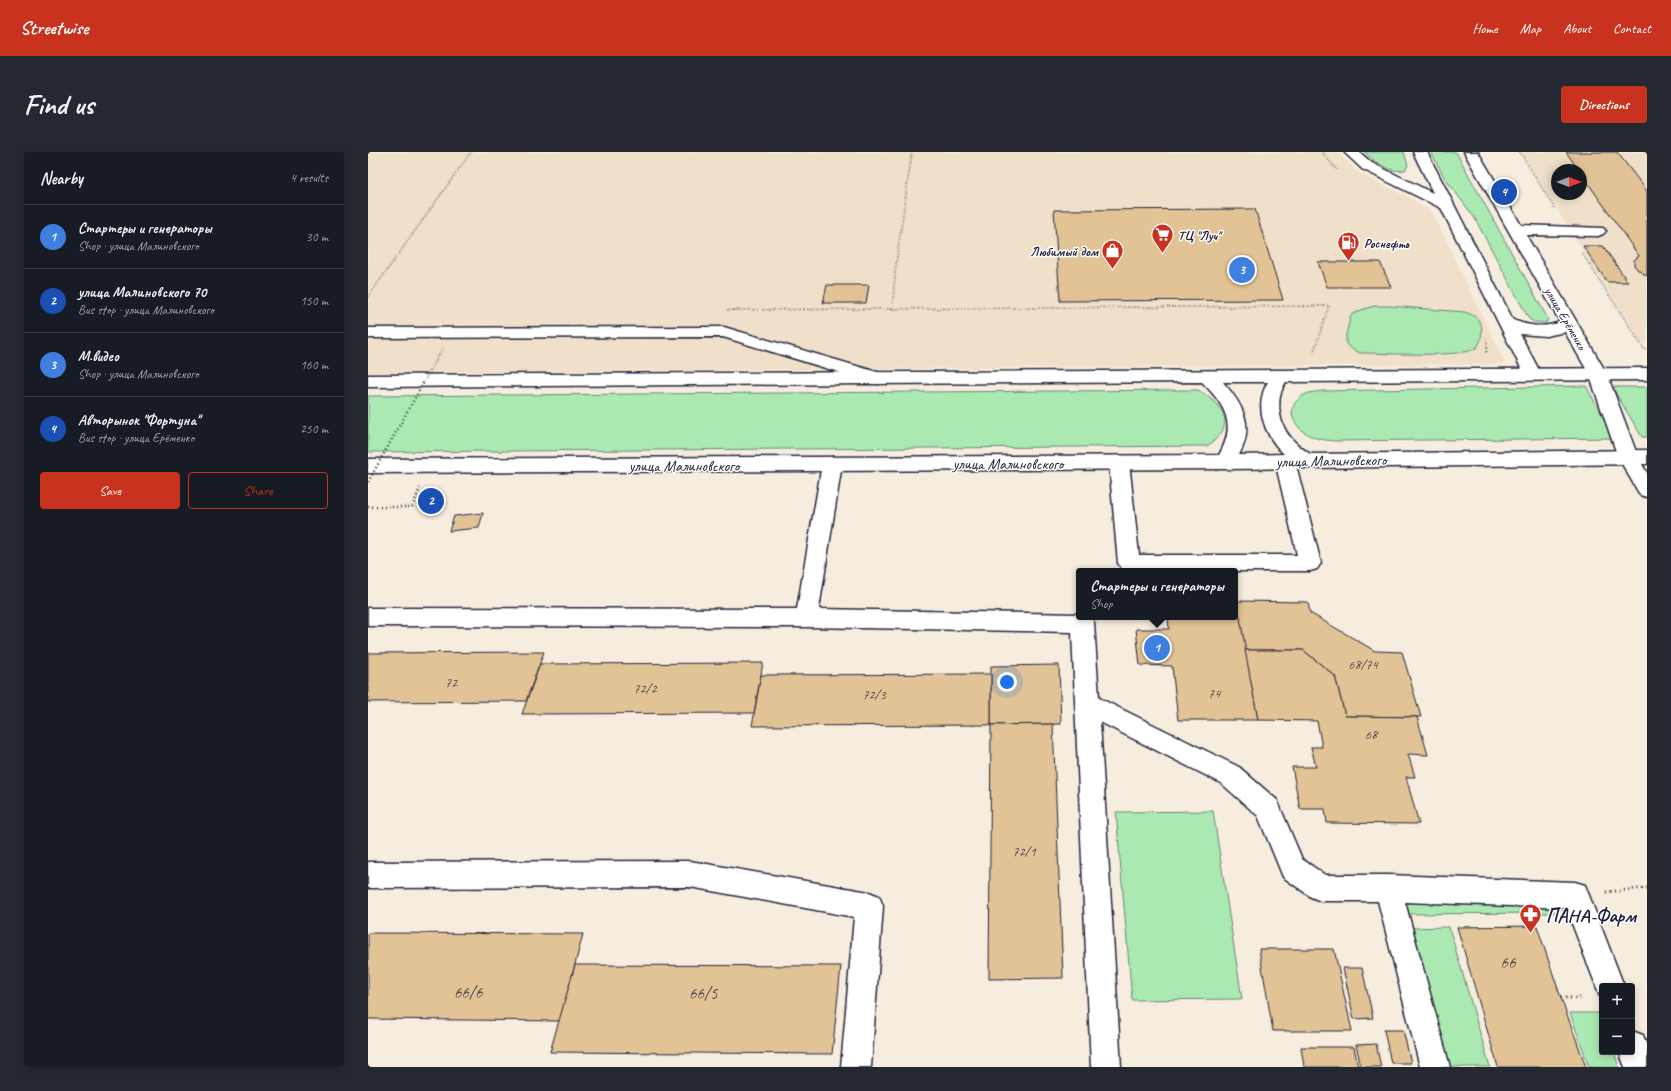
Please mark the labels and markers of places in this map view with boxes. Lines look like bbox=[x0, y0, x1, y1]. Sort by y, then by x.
pin: 4 bbox=[1491, 177, 1517, 207]
supermarket icon: ТЦ "Луч" bbox=[1150, 222, 1176, 255]
place label: ТЦ "Луч" bbox=[1178, 228, 1223, 244]
fuel station icon: Роснефть bbox=[1336, 230, 1362, 263]
place label: Роснефть bbox=[1364, 236, 1410, 252]
shop icon: Любимый дом bbox=[1100, 238, 1126, 271]
place label: Любимый дом bbox=[1030, 244, 1099, 260]
pin: 3 bbox=[1229, 255, 1255, 285]
pin: 2 bbox=[418, 486, 444, 516]
pin: 1 bbox=[1144, 633, 1170, 663]
pharmacy icon: ПАНА-Фарм bbox=[1517, 902, 1543, 935]
place label: ПАНА-Фарм bbox=[1546, 904, 1638, 928]

